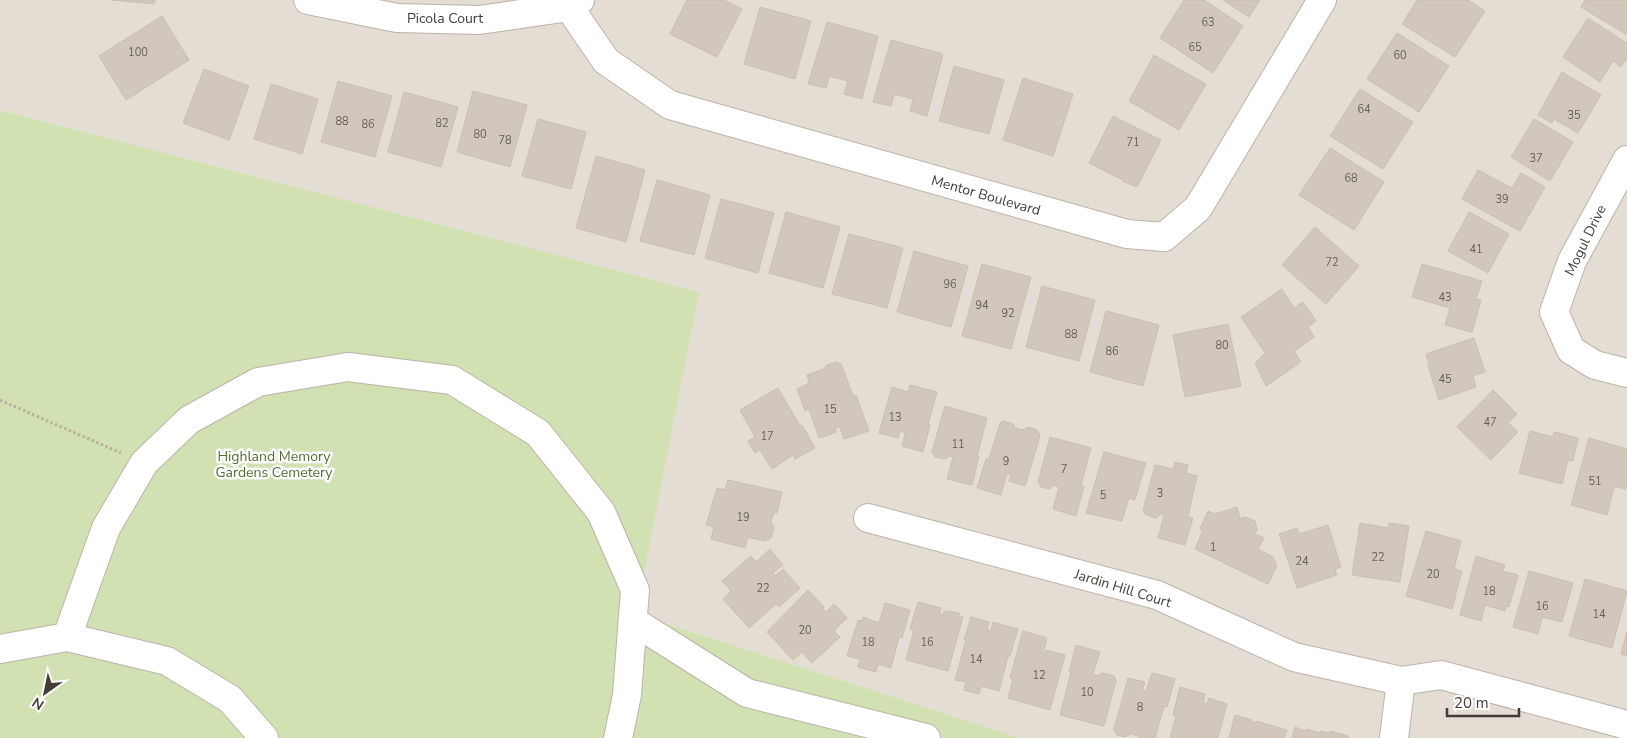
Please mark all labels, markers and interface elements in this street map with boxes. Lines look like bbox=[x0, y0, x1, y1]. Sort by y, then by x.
street label: Picola Court bbox=[407, 9, 483, 28]
house number: 63 bbox=[1201, 15, 1215, 30]
house number: 65 bbox=[1188, 40, 1202, 55]
house number: 100 bbox=[128, 45, 148, 60]
house number: 60 bbox=[1393, 48, 1407, 63]
house number: 64 bbox=[1357, 102, 1371, 117]
house number: 35 bbox=[1567, 108, 1581, 123]
house number: 88 bbox=[335, 114, 349, 129]
house number: 82 bbox=[435, 116, 449, 131]
house number: 86 bbox=[361, 117, 375, 132]
house number: 80 bbox=[473, 127, 487, 142]
house number: 78 bbox=[498, 133, 512, 148]
house number: 71 bbox=[1126, 135, 1140, 150]
house number: 37 bbox=[1529, 151, 1543, 166]
street label: Mentor Boulevard bbox=[929, 171, 1043, 220]
house number: 68 bbox=[1344, 171, 1358, 186]
house number: 39 bbox=[1495, 192, 1509, 207]
street label: Mogul Drive bbox=[1560, 202, 1611, 279]
house number: 41 bbox=[1469, 242, 1483, 257]
house number: 72 bbox=[1325, 255, 1339, 270]
house number: 96 bbox=[943, 277, 957, 292]
house number: 43 bbox=[1438, 290, 1452, 305]
house number: 94 bbox=[975, 298, 989, 313]
house number: 92 bbox=[1001, 306, 1015, 321]
house number: 88 bbox=[1064, 327, 1078, 342]
house number: 80 bbox=[1215, 338, 1229, 353]
house number: 86 bbox=[1105, 344, 1119, 359]
house number: 45 bbox=[1438, 372, 1452, 387]
house number: 15 bbox=[823, 402, 837, 417]
house number: 13 bbox=[888, 410, 902, 425]
house number: 47 bbox=[1483, 415, 1497, 430]
house number: 17 bbox=[760, 429, 774, 444]
house number: 11 bbox=[951, 437, 965, 452]
park label: Highland Memory Gardens Cemetery bbox=[215, 447, 333, 482]
house number: 9 bbox=[1003, 454, 1009, 469]
house number: 7 bbox=[1061, 462, 1067, 477]
house number: 51 bbox=[1588, 474, 1602, 489]
house number: 3 bbox=[1157, 486, 1163, 501]
house number: 5 bbox=[1100, 488, 1107, 503]
house number: 19 bbox=[736, 510, 750, 525]
house number: 1 bbox=[1210, 540, 1216, 555]
house number: 22 bbox=[1371, 550, 1385, 565]
house number: 24 bbox=[1295, 554, 1309, 569]
street label: Jardin Hill Court bbox=[1071, 564, 1174, 612]
house number: 20 bbox=[1426, 567, 1440, 582]
house number: 22 bbox=[756, 581, 770, 596]
house number: 18 bbox=[1482, 584, 1496, 599]
house number: 16 bbox=[1535, 599, 1549, 614]
house number: 14 bbox=[1592, 607, 1606, 622]
house number: 20 bbox=[798, 623, 812, 638]
house number: 18 bbox=[861, 635, 875, 650]
house number: 16 bbox=[920, 635, 934, 650]
house number: 14 bbox=[969, 652, 983, 667]
north arrow bbox=[20, 668, 70, 718]
house number: 12 bbox=[1032, 668, 1046, 683]
house number: 10 bbox=[1080, 685, 1094, 700]
scale bar bbox=[1447, 686, 1520, 718]
text: N bbox=[29, 693, 48, 714]
text: 20 m bbox=[1454, 693, 1489, 713]
house number: 8 bbox=[1137, 700, 1144, 715]

